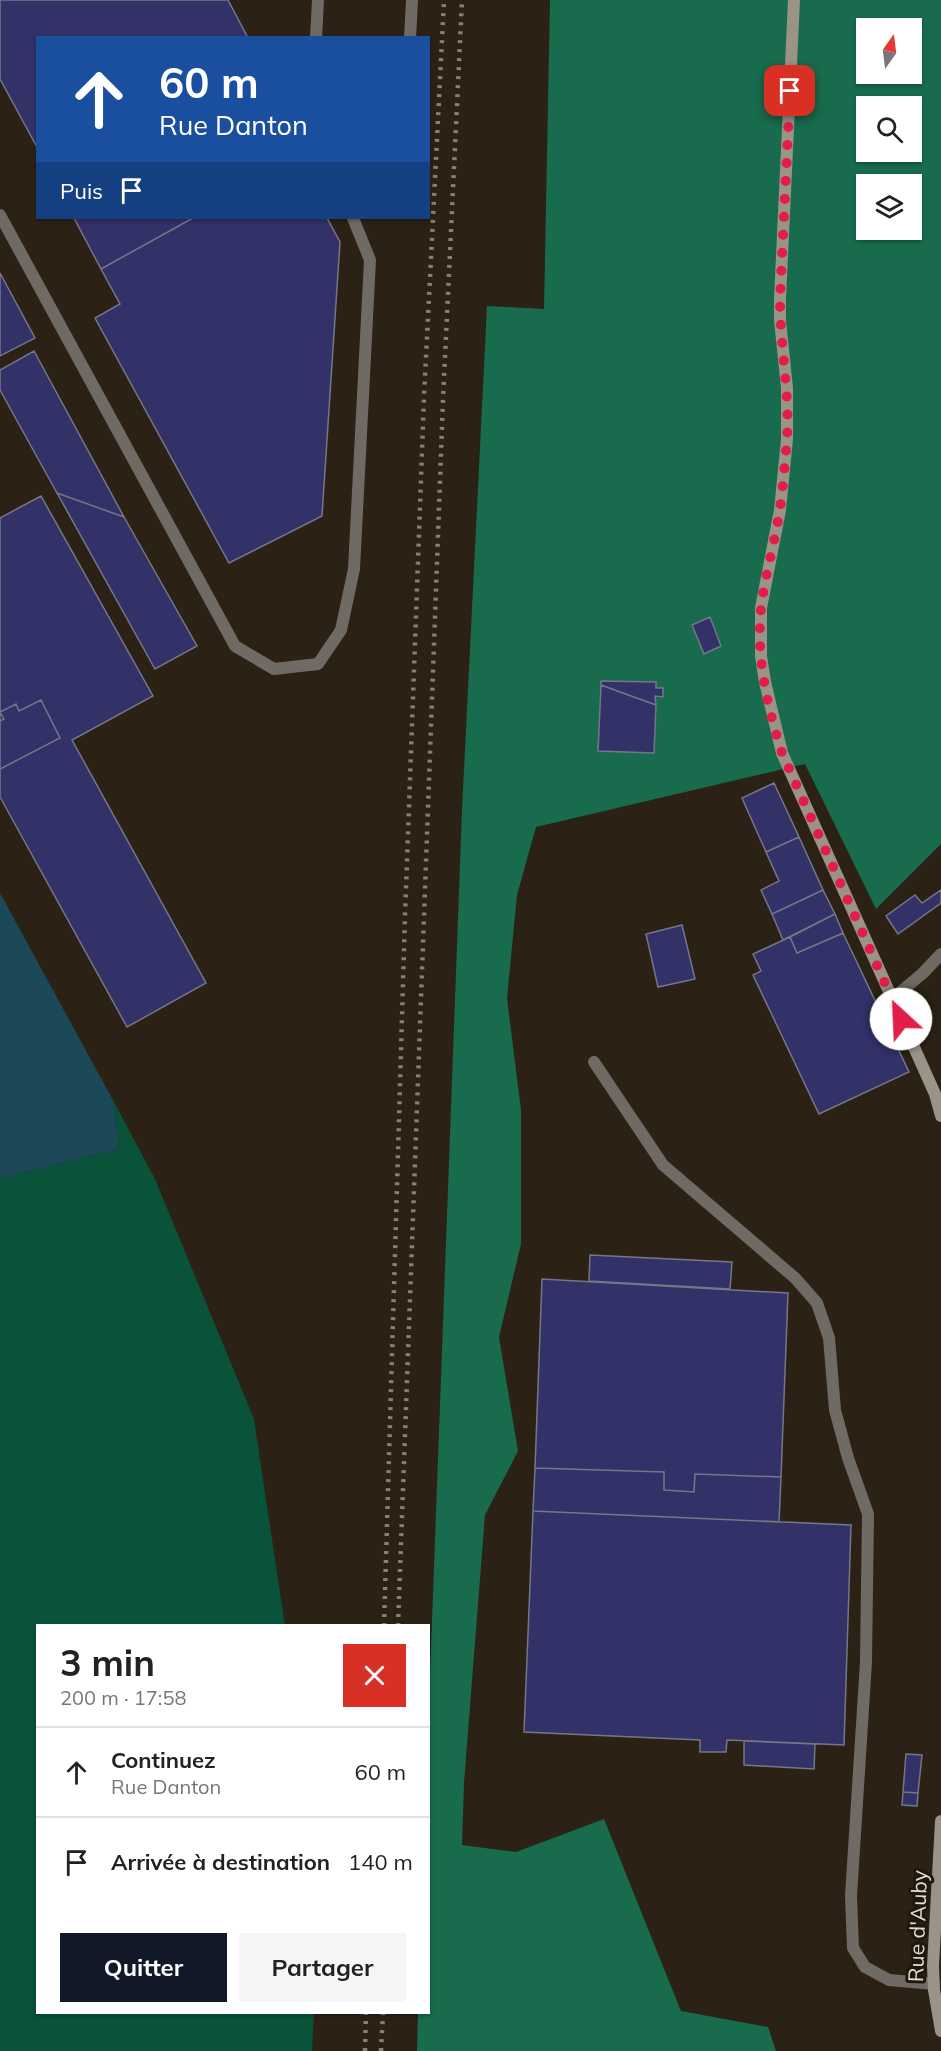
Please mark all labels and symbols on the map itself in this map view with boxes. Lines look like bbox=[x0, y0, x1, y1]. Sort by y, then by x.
north arrow bbox=[856, 18, 922, 84]
pin bbox=[764, 65, 815, 116]
position arrow bbox=[869, 987, 933, 1051]
street label: Rue d'Auby bbox=[902, 1870, 932, 1982]

